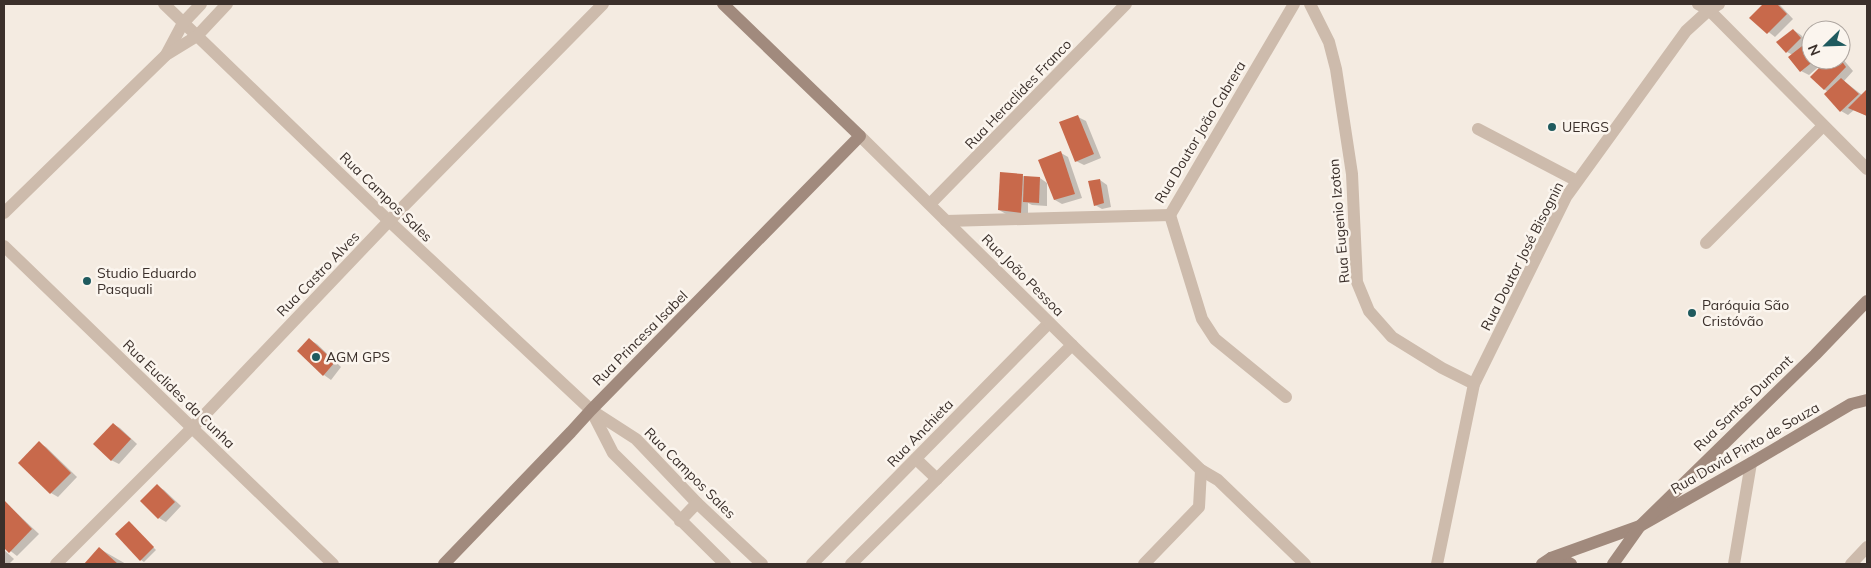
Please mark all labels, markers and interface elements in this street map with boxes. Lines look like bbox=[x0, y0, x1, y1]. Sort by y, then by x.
north arrow bbox=[1801, 20, 1851, 70]
street label: Rua Heraclides Franco bbox=[961, 35, 1075, 153]
text: N bbox=[1804, 42, 1824, 58]
street label: Rua Doutor João Cabrera bbox=[1150, 58, 1250, 206]
place label: UERGS bbox=[1562, 118, 1609, 136]
marker: UERGS bbox=[1546, 121, 1558, 133]
street label: Rua Campos Sales bbox=[336, 148, 436, 246]
street label: Rua Eugenio Izoton bbox=[1325, 158, 1353, 284]
street label: Rua Doutor José Bisognin bbox=[1477, 179, 1567, 333]
street label: Rua Castro Alves bbox=[273, 228, 363, 320]
street label: Rua João Pessoa bbox=[978, 230, 1068, 320]
place label: Studio Eduardo Pasquali bbox=[97, 264, 197, 298]
marker: Studio Eduardo Pasquali bbox=[81, 275, 93, 287]
street label: Rua Princesa Isabel bbox=[589, 287, 691, 389]
place label: Paróquia São Cristóvão bbox=[1702, 296, 1789, 330]
marker: Paróquia São Cristóvão bbox=[1686, 307, 1698, 319]
street label: Rua Euclides da Cunha bbox=[119, 336, 239, 452]
place label: AGM GPS bbox=[326, 348, 390, 366]
marker: AGM GPS bbox=[310, 351, 322, 363]
street label: Rua Santos Dumont bbox=[1690, 351, 1796, 455]
street label: Rua Anchieta bbox=[883, 395, 957, 471]
street label: Rua David Pinto de Souza bbox=[1667, 398, 1823, 498]
street label: Rua Campos Sales bbox=[641, 424, 739, 522]

